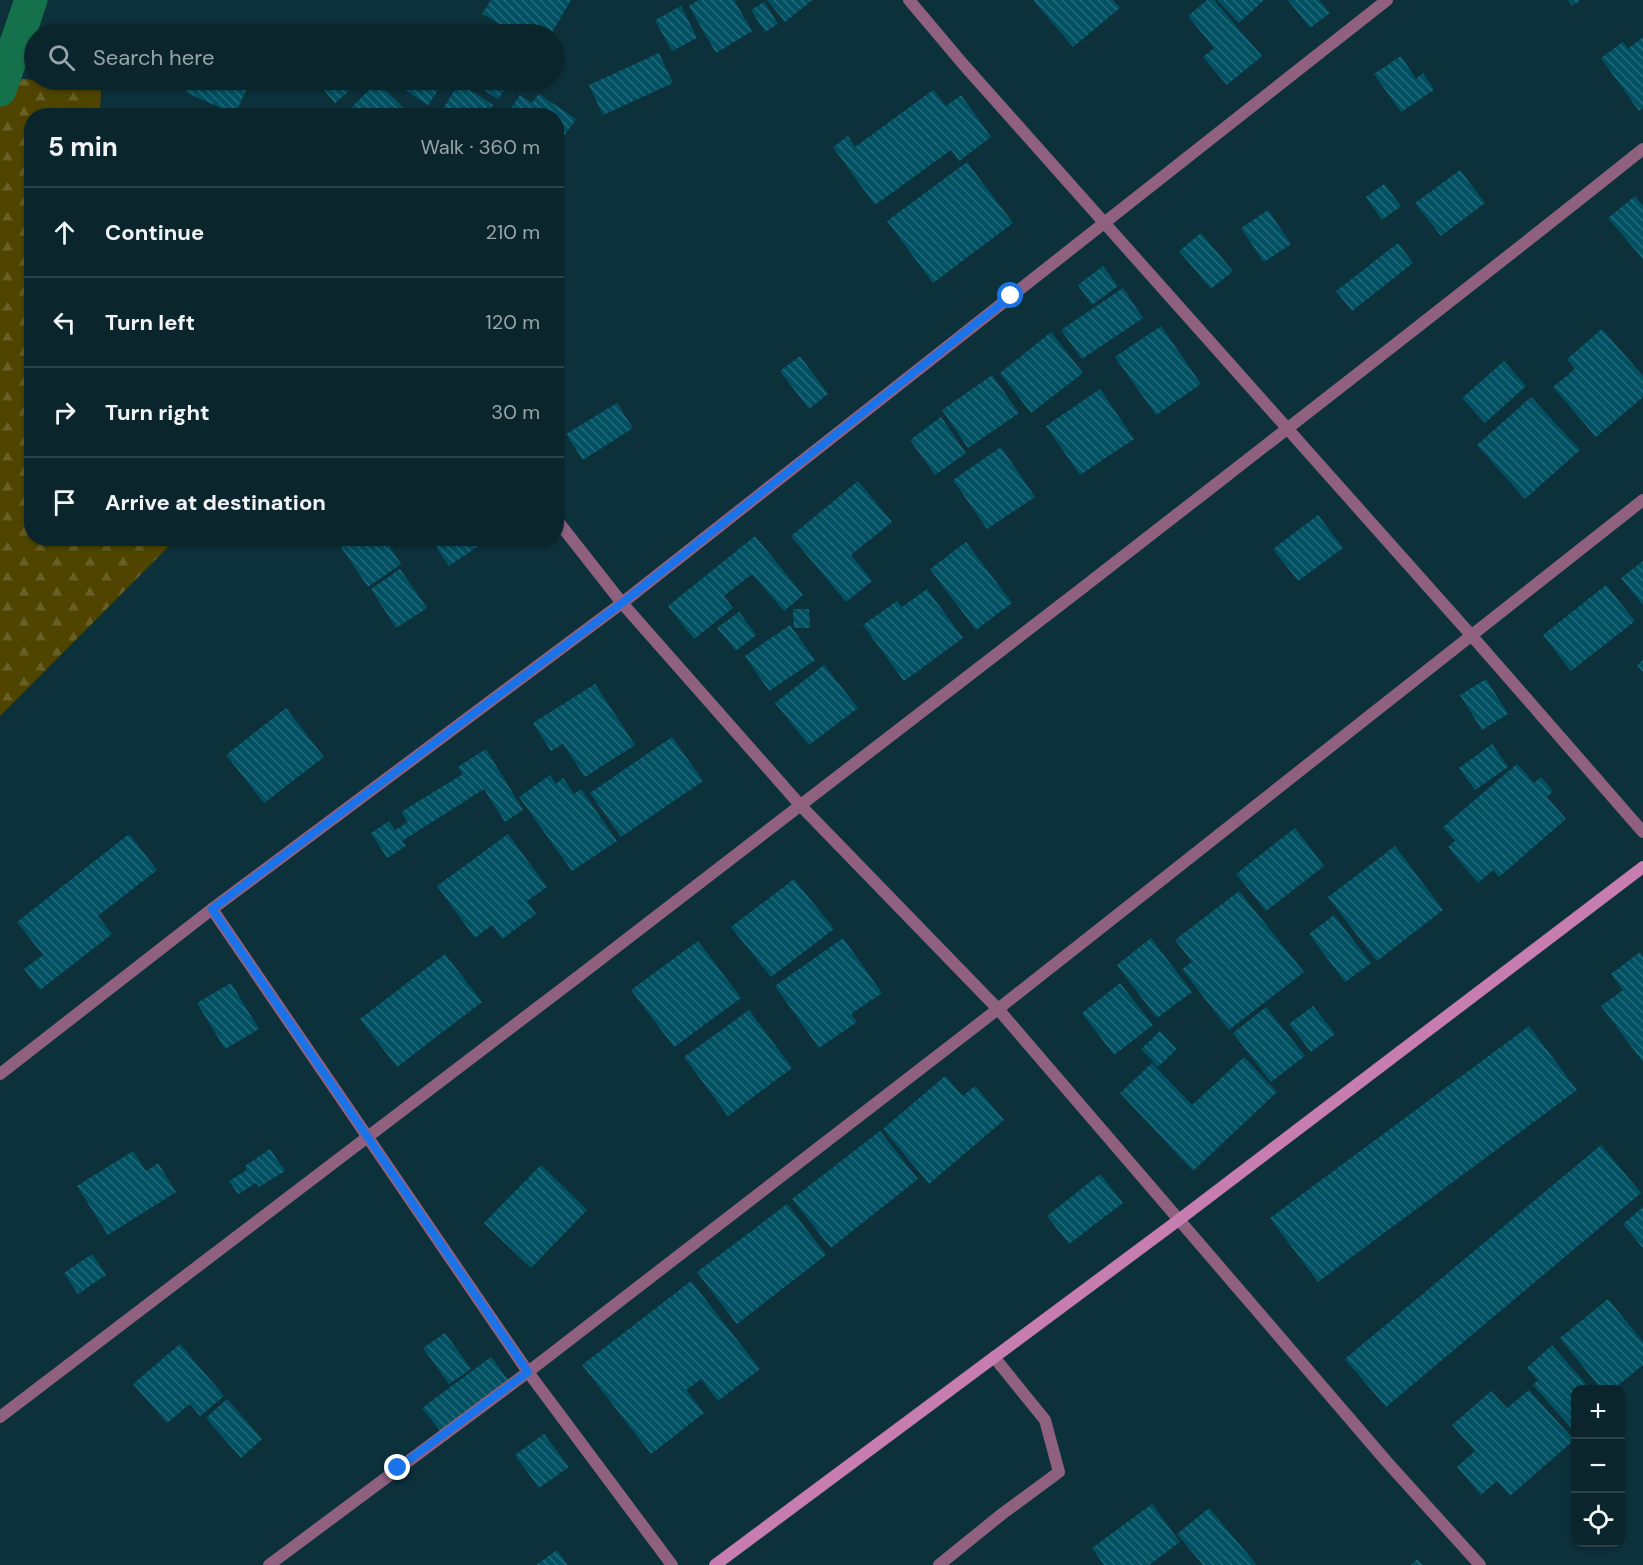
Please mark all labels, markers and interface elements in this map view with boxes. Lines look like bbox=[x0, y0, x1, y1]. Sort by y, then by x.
search box bbox=[24, 24, 564, 90]
icon: search bbox=[45, 41, 78, 74]
text: Search here bbox=[93, 43, 214, 72]
text: 5 min bbox=[48, 130, 118, 164]
text: Walk · 360 m bbox=[420, 134, 540, 160]
icon: ahead bbox=[48, 216, 81, 249]
text: Continue bbox=[105, 218, 204, 247]
text: 210 m bbox=[485, 219, 540, 245]
route start bbox=[997, 282, 1023, 308]
icon: left bbox=[48, 306, 81, 339]
text: Turn left bbox=[105, 308, 195, 337]
text: 120 m bbox=[486, 309, 540, 335]
icon: right bbox=[48, 396, 81, 429]
text: Turn right bbox=[105, 398, 210, 427]
text: 30 m bbox=[491, 399, 540, 425]
icon: arrive bbox=[48, 486, 81, 519]
text: Arrive at destination bbox=[105, 488, 326, 517]
map controls bbox=[1571, 1385, 1625, 1547]
button: + bbox=[1571, 1385, 1625, 1439]
button: − bbox=[1571, 1439, 1625, 1493]
route end bbox=[384, 1454, 410, 1480]
button: locate bbox=[1571, 1493, 1625, 1547]

